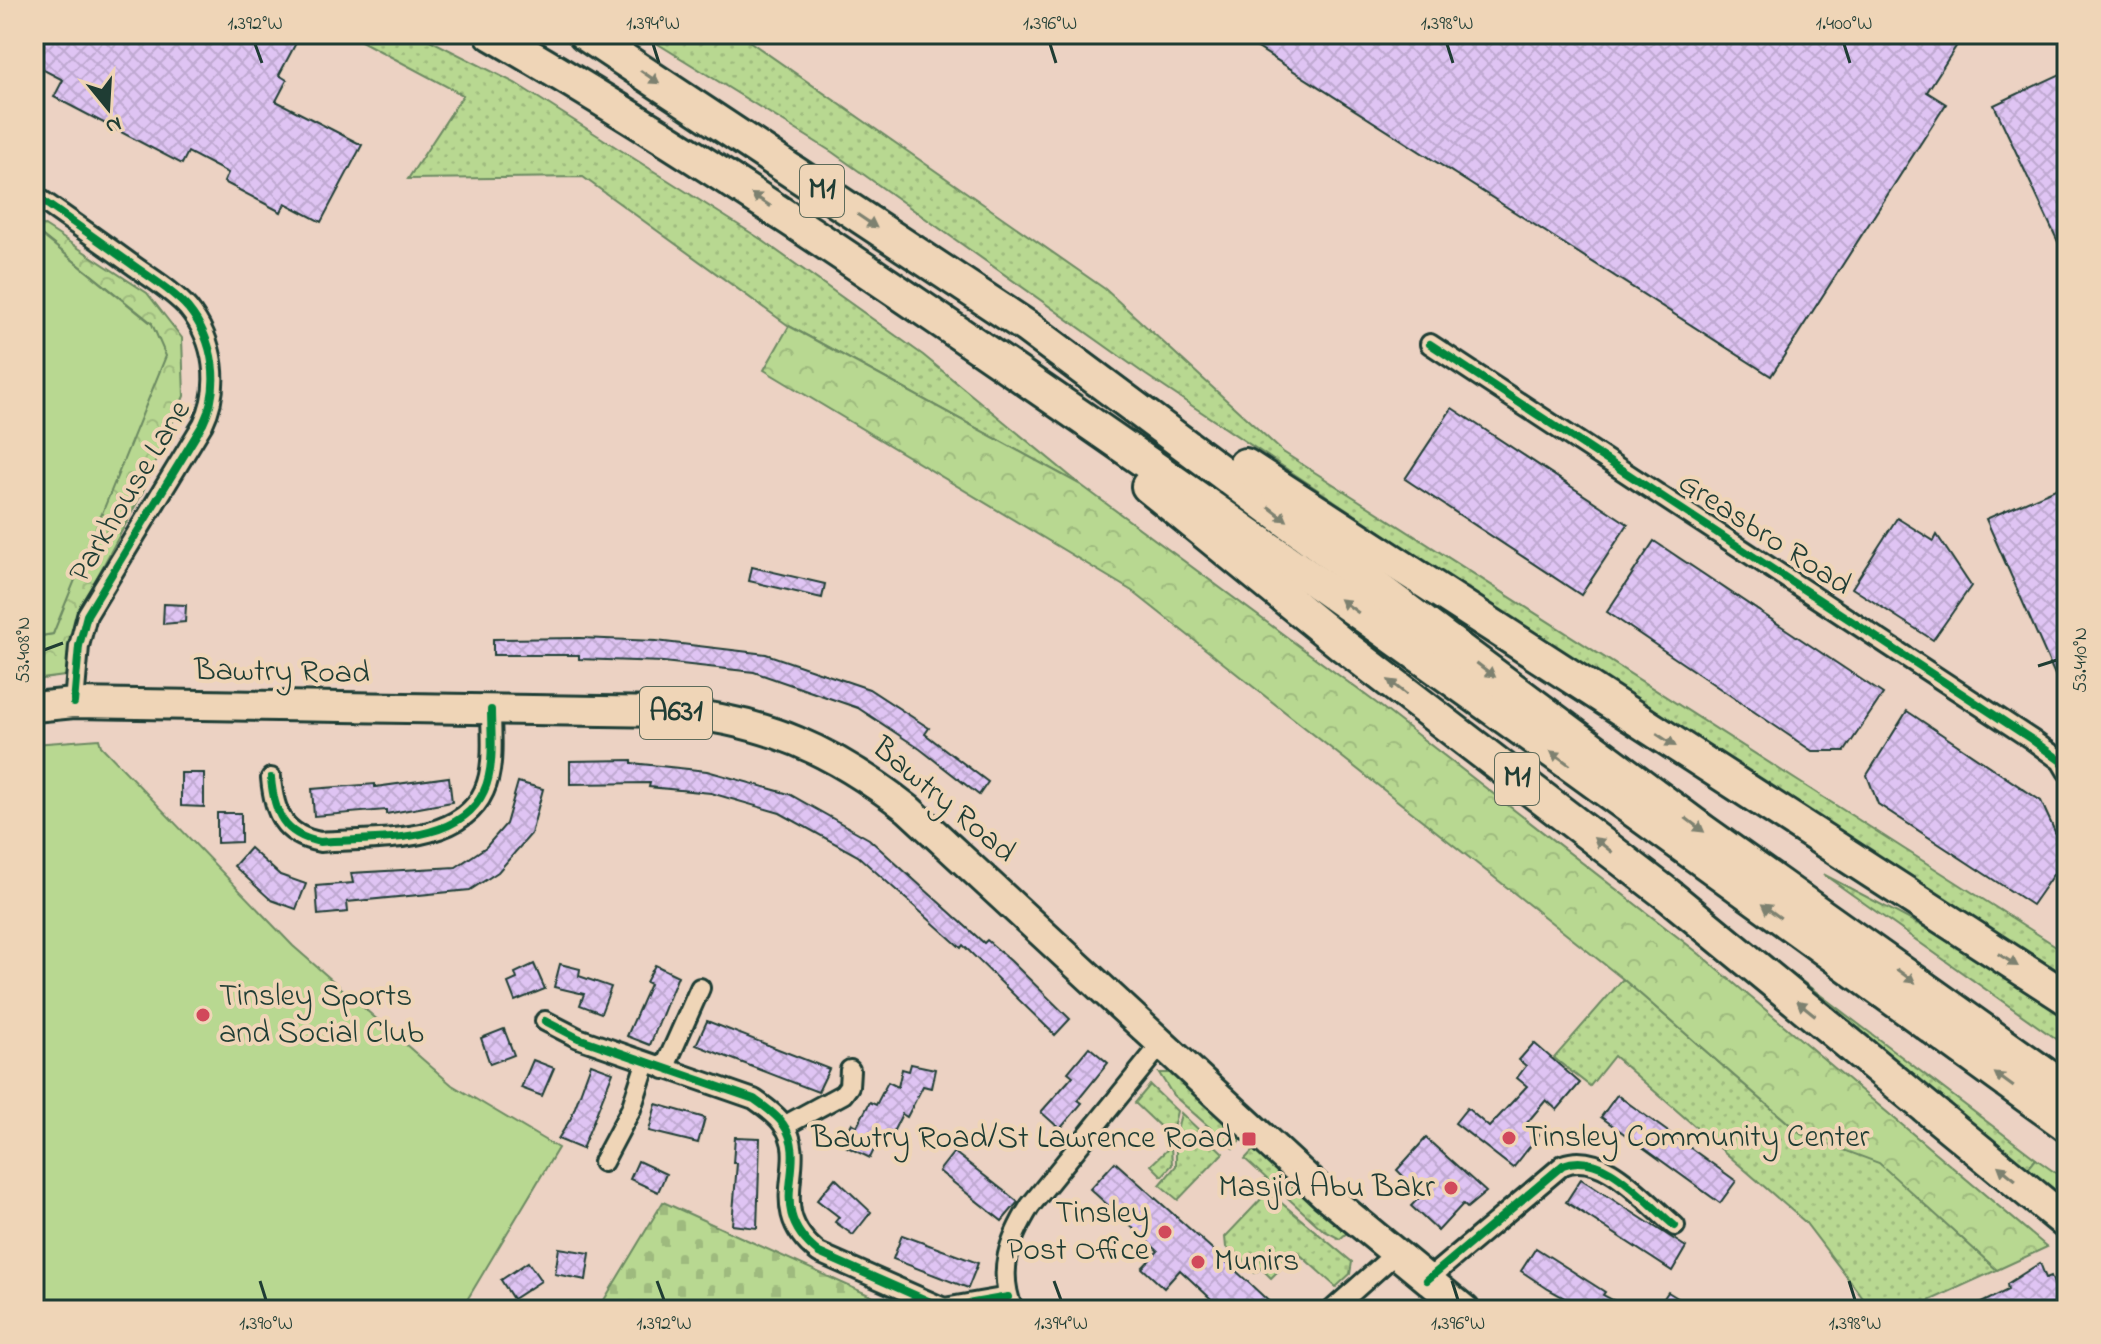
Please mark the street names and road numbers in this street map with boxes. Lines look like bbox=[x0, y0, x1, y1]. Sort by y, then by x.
road number: M1 bbox=[800, 165, 844, 217]
street label: Parkhouse Lane bbox=[58, 391, 204, 592]
street label: Greasbro Road bbox=[1668, 461, 1860, 609]
street label: Bawtry Road bbox=[193, 648, 370, 698]
road number: A631 bbox=[640, 687, 712, 739]
street label: Bawtry Road bbox=[860, 726, 1025, 876]
road number: M1 bbox=[1495, 753, 1539, 805]

